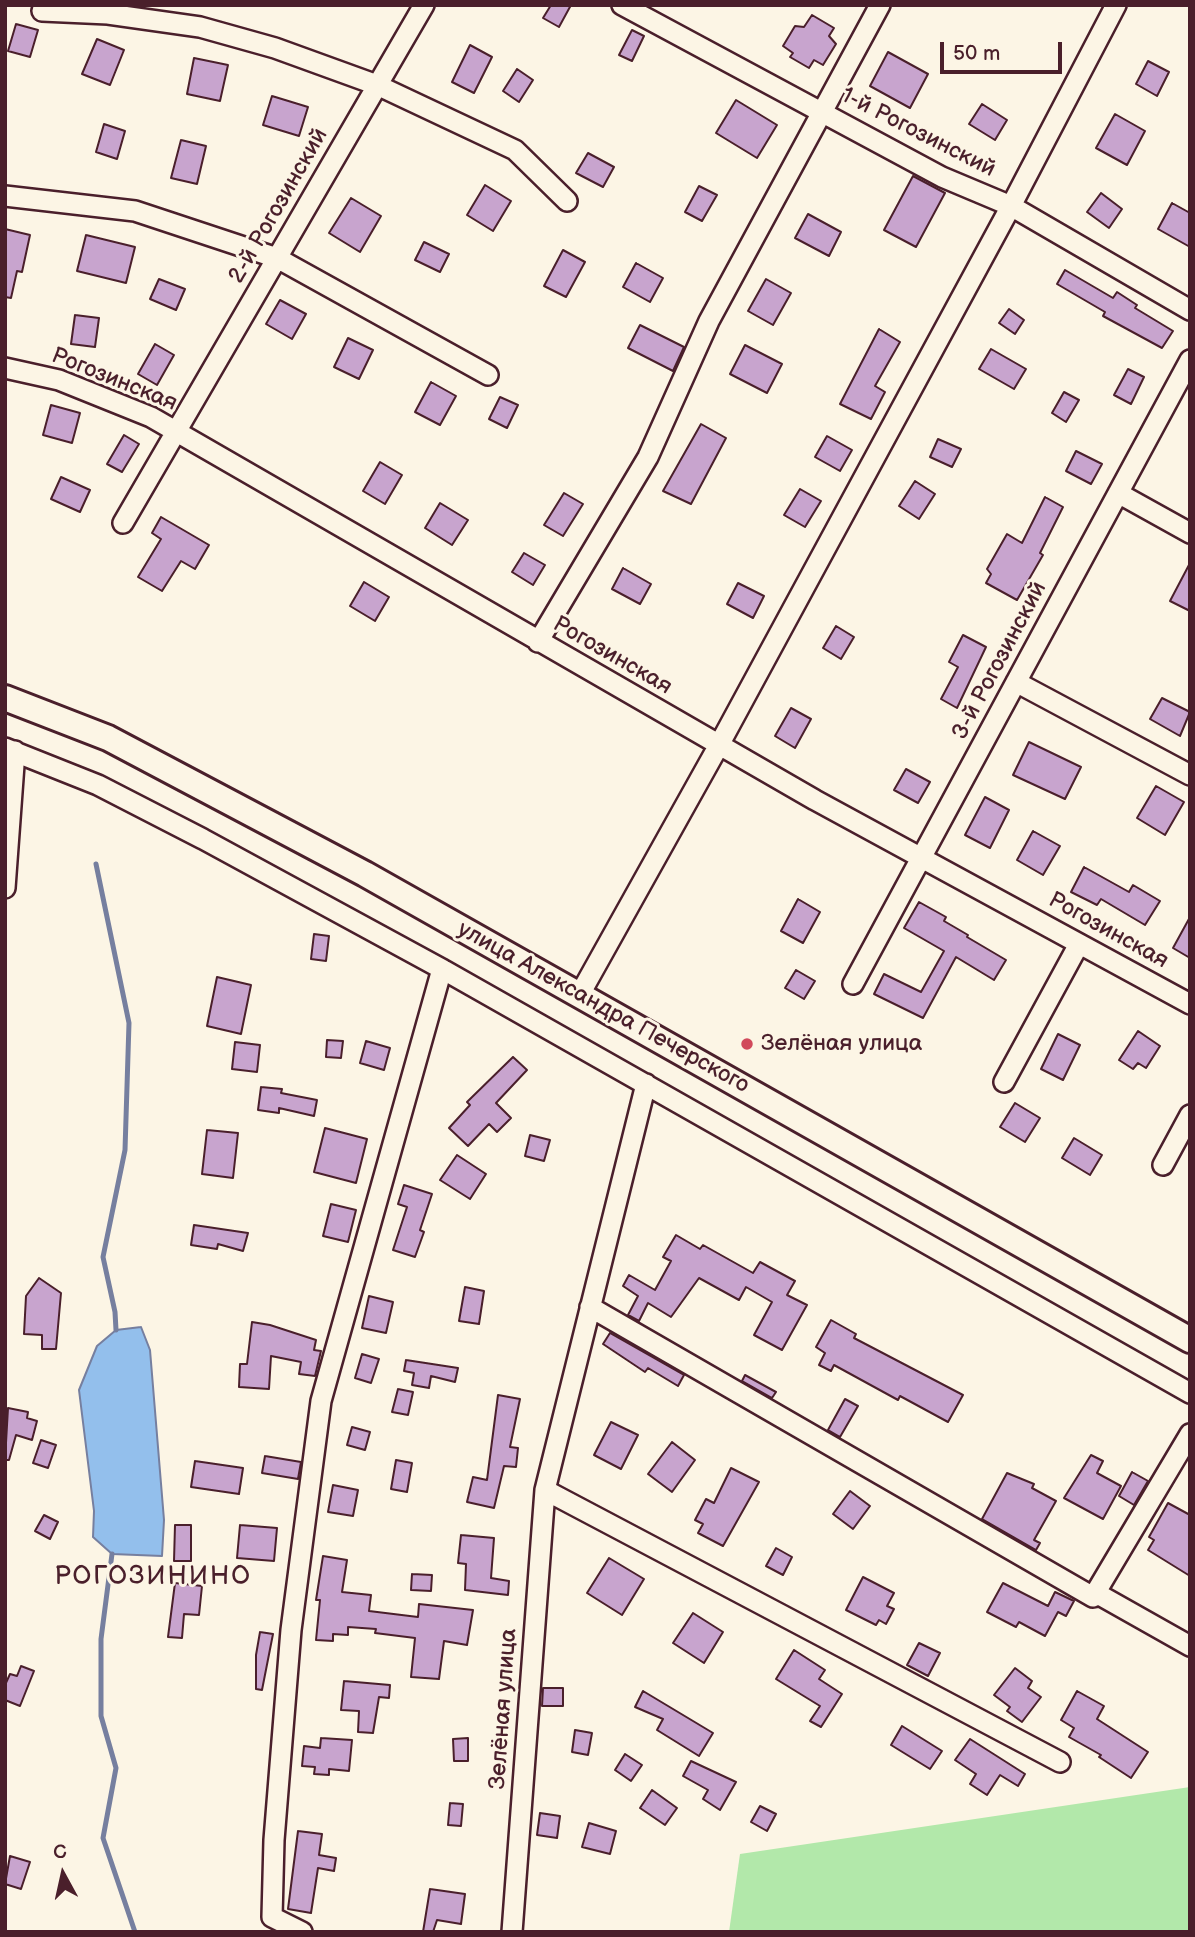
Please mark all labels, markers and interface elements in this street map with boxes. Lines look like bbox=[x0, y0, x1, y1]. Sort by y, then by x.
scale bar bbox=[943, 28, 1066, 72]
text: 50 m bbox=[953, 41, 1000, 66]
street label: 1-й Рогозинский bbox=[836, 82, 1000, 184]
street label: 2-й Рогозинский bbox=[223, 124, 335, 288]
street label: Рогозинская bbox=[47, 342, 181, 418]
street label: 3-й Рогозинский bbox=[947, 577, 1053, 745]
street label: Рогозинская bbox=[547, 611, 677, 701]
street label: Рогозинская bbox=[1043, 887, 1173, 975]
street label: улица Александра Печерского bbox=[452, 916, 754, 1100]
place label: Зелёная улица bbox=[761, 1030, 922, 1058]
marker: Зелёная улица bbox=[739, 1036, 755, 1052]
district label: РОГОЗИНИНО bbox=[55, 1561, 251, 1593]
street label: Зелёная улица bbox=[485, 1628, 523, 1790]
north arrow bbox=[28, 1839, 98, 1909]
text: С bbox=[52, 1840, 68, 1865]

